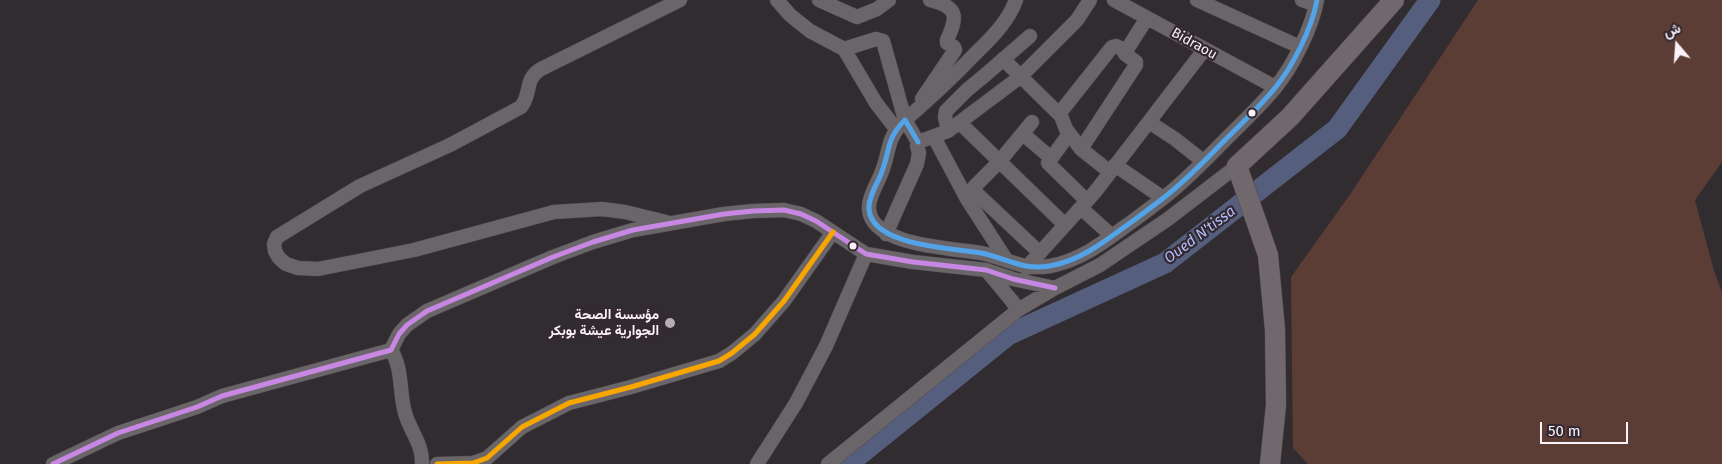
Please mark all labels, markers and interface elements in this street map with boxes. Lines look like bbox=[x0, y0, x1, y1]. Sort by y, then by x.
north arrow bbox=[1652, 20, 1702, 70]
text: ش bbox=[1662, 20, 1683, 41]
street label: Bidraou bbox=[1168, 25, 1220, 63]
unlabelled marker bbox=[1247, 108, 1257, 118]
water label: Oued N'tissa bbox=[1161, 202, 1239, 268]
unlabelled marker bbox=[848, 241, 858, 251]
place label: مؤسسة الصحة الجوارية عيشة بوبكر bbox=[549, 307, 659, 340]
marker: مؤسسة الصحة الجوارية عيشة بوبكر bbox=[663, 316, 677, 330]
scale bar bbox=[1542, 412, 1630, 444]
text: 50 m bbox=[1548, 422, 1581, 440]

